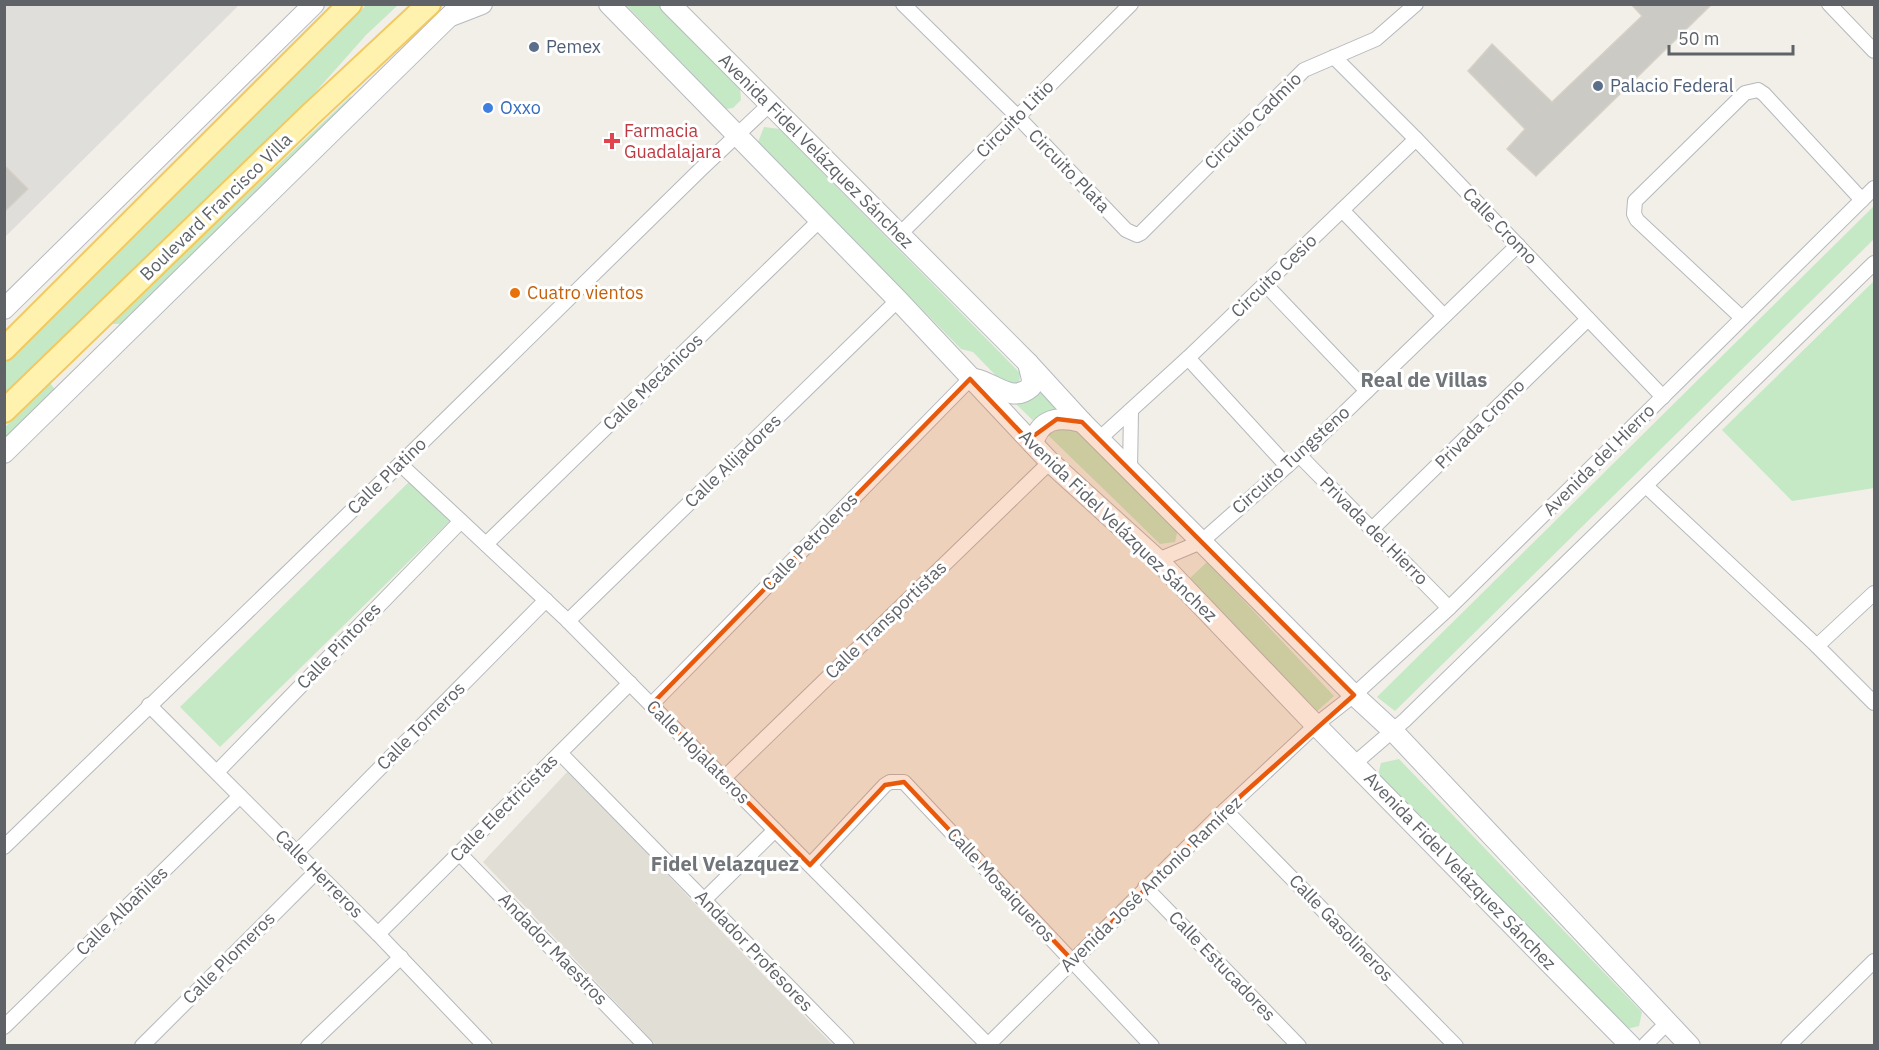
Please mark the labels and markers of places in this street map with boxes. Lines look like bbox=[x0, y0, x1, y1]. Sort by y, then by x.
place label: Pemex bbox=[546, 35, 601, 58]
marker: Pemex bbox=[527, 40, 541, 54]
place label: Palacio Federal bbox=[1610, 74, 1734, 97]
marker: Palacio Federal bbox=[1591, 79, 1605, 93]
place label: Oxxo bbox=[500, 96, 541, 119]
marker: Oxxo bbox=[481, 101, 495, 115]
place label: Farmacia Guadalajara bbox=[624, 119, 722, 163]
marker: Farmacia Guadalajara bbox=[605, 134, 619, 148]
place label: Cuatro vientos bbox=[527, 281, 644, 304]
marker: Cuatro vientos bbox=[508, 286, 522, 300]

